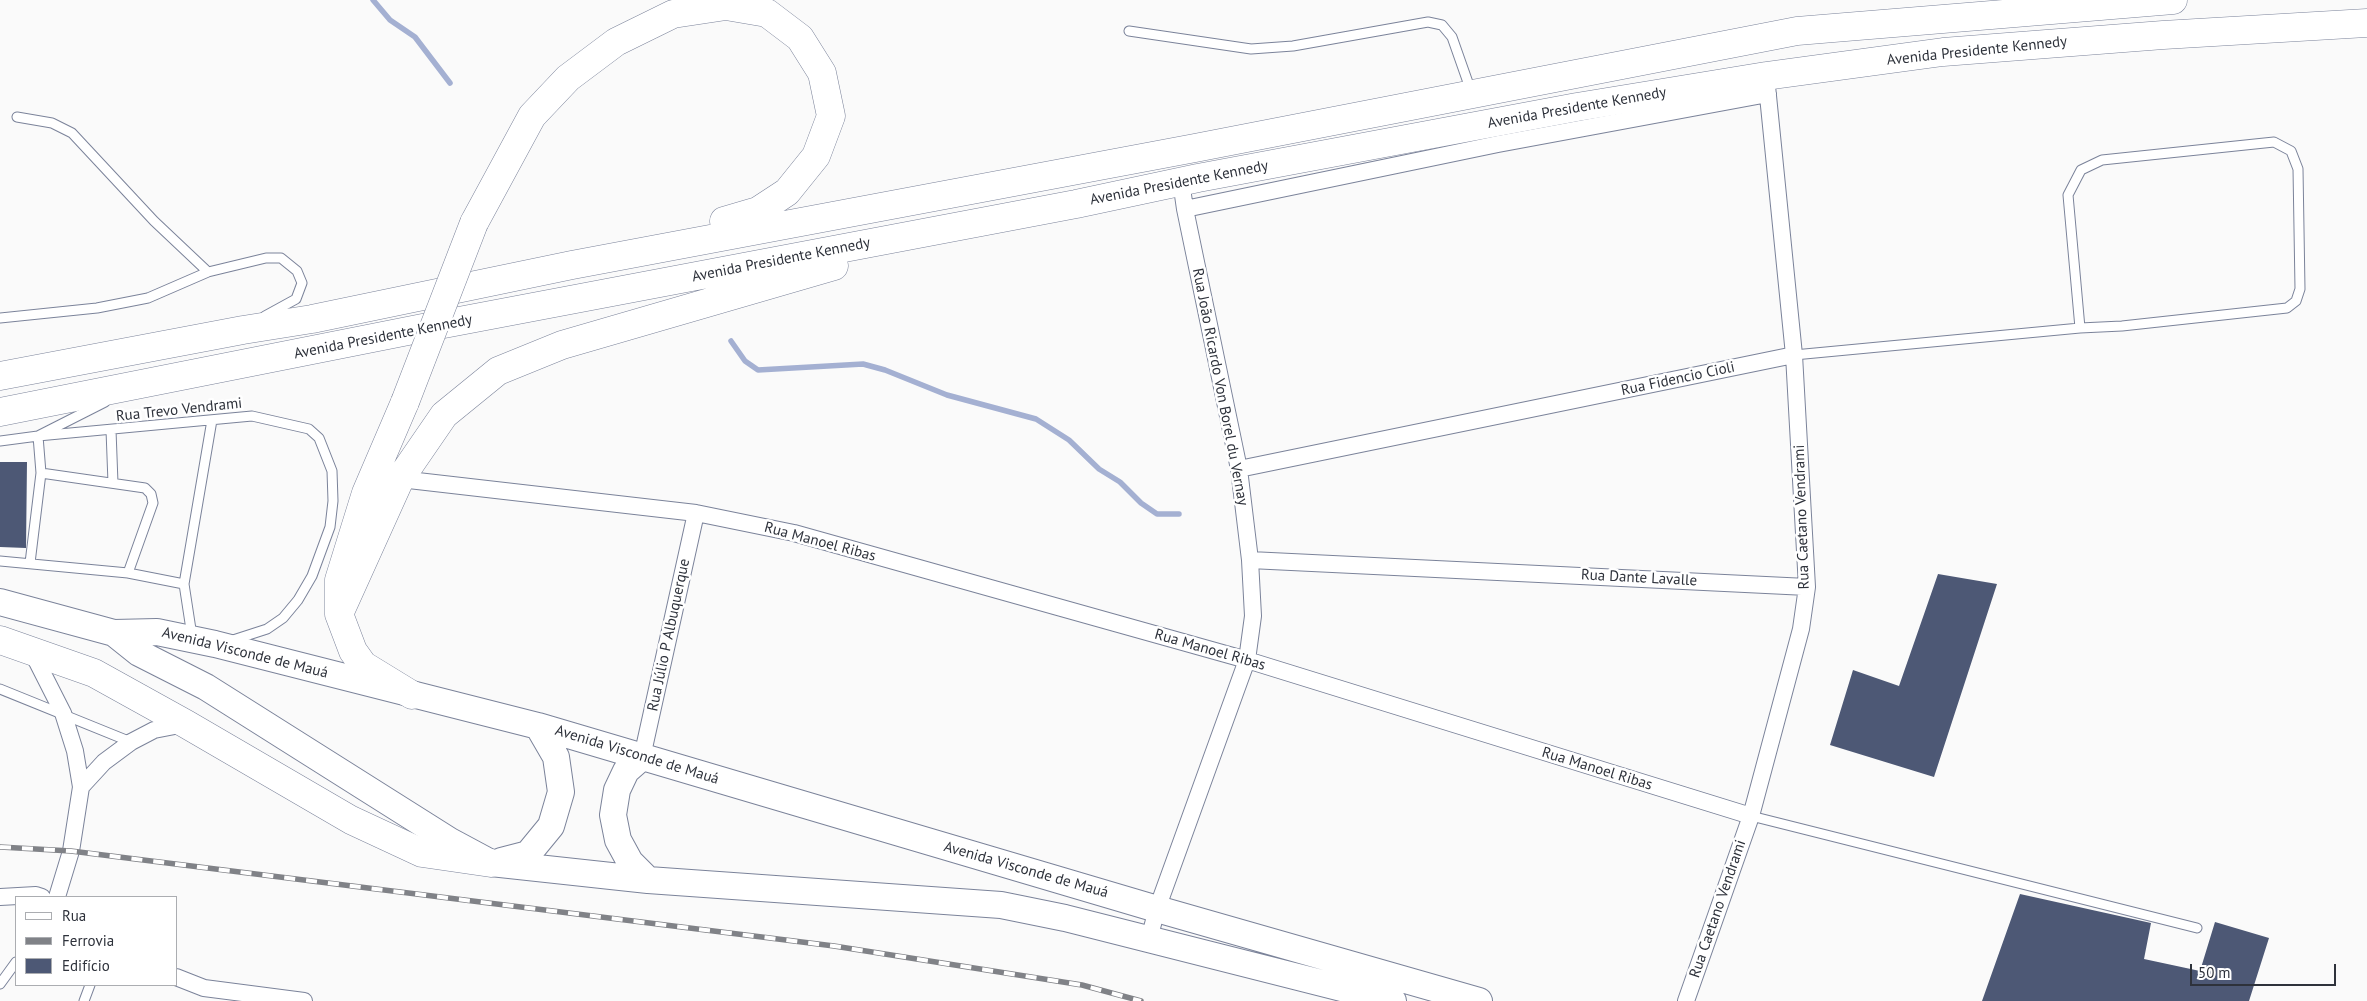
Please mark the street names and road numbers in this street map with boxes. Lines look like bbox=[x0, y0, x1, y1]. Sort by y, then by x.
street label: Avenida Presidente Kennedy bbox=[1886, 33, 2068, 69]
street label: Avenida Presidente Kennedy bbox=[1486, 83, 1668, 133]
street label: Avenida Presidente Kennedy bbox=[1088, 157, 1270, 209]
street label: Avenida Presidente Kennedy bbox=[690, 234, 872, 286]
street label: Rua João Ricardo Von Borel du Vernay bbox=[1188, 267, 1252, 507]
street label: Avenida Presidente Kennedy bbox=[292, 311, 474, 363]
street label: Rua Fidencio Cioli bbox=[1619, 358, 1737, 400]
street label: Rua Trevo Vendrami bbox=[115, 394, 243, 426]
street label: Rua Caetano Vendrami bbox=[1790, 444, 1814, 590]
street label: Rua Manoel Ribas bbox=[762, 518, 878, 566]
street label: Rua Júlio P Albuquerque bbox=[644, 557, 694, 713]
street label: Rua Dante Lavalle bbox=[1580, 566, 1698, 590]
street label: Avenida Visconde de Mauá bbox=[160, 624, 330, 682]
street label: Rua Manoel Ribas bbox=[1152, 626, 1268, 674]
street label: Avenida Visconde de Mauá bbox=[553, 721, 721, 789]
street label: Rua Manoel Ribas bbox=[1540, 744, 1654, 794]
street label: Avenida Visconde de Mauá bbox=[942, 838, 1110, 902]
street label: Rua Caetano Vendrami bbox=[1686, 838, 1750, 980]

